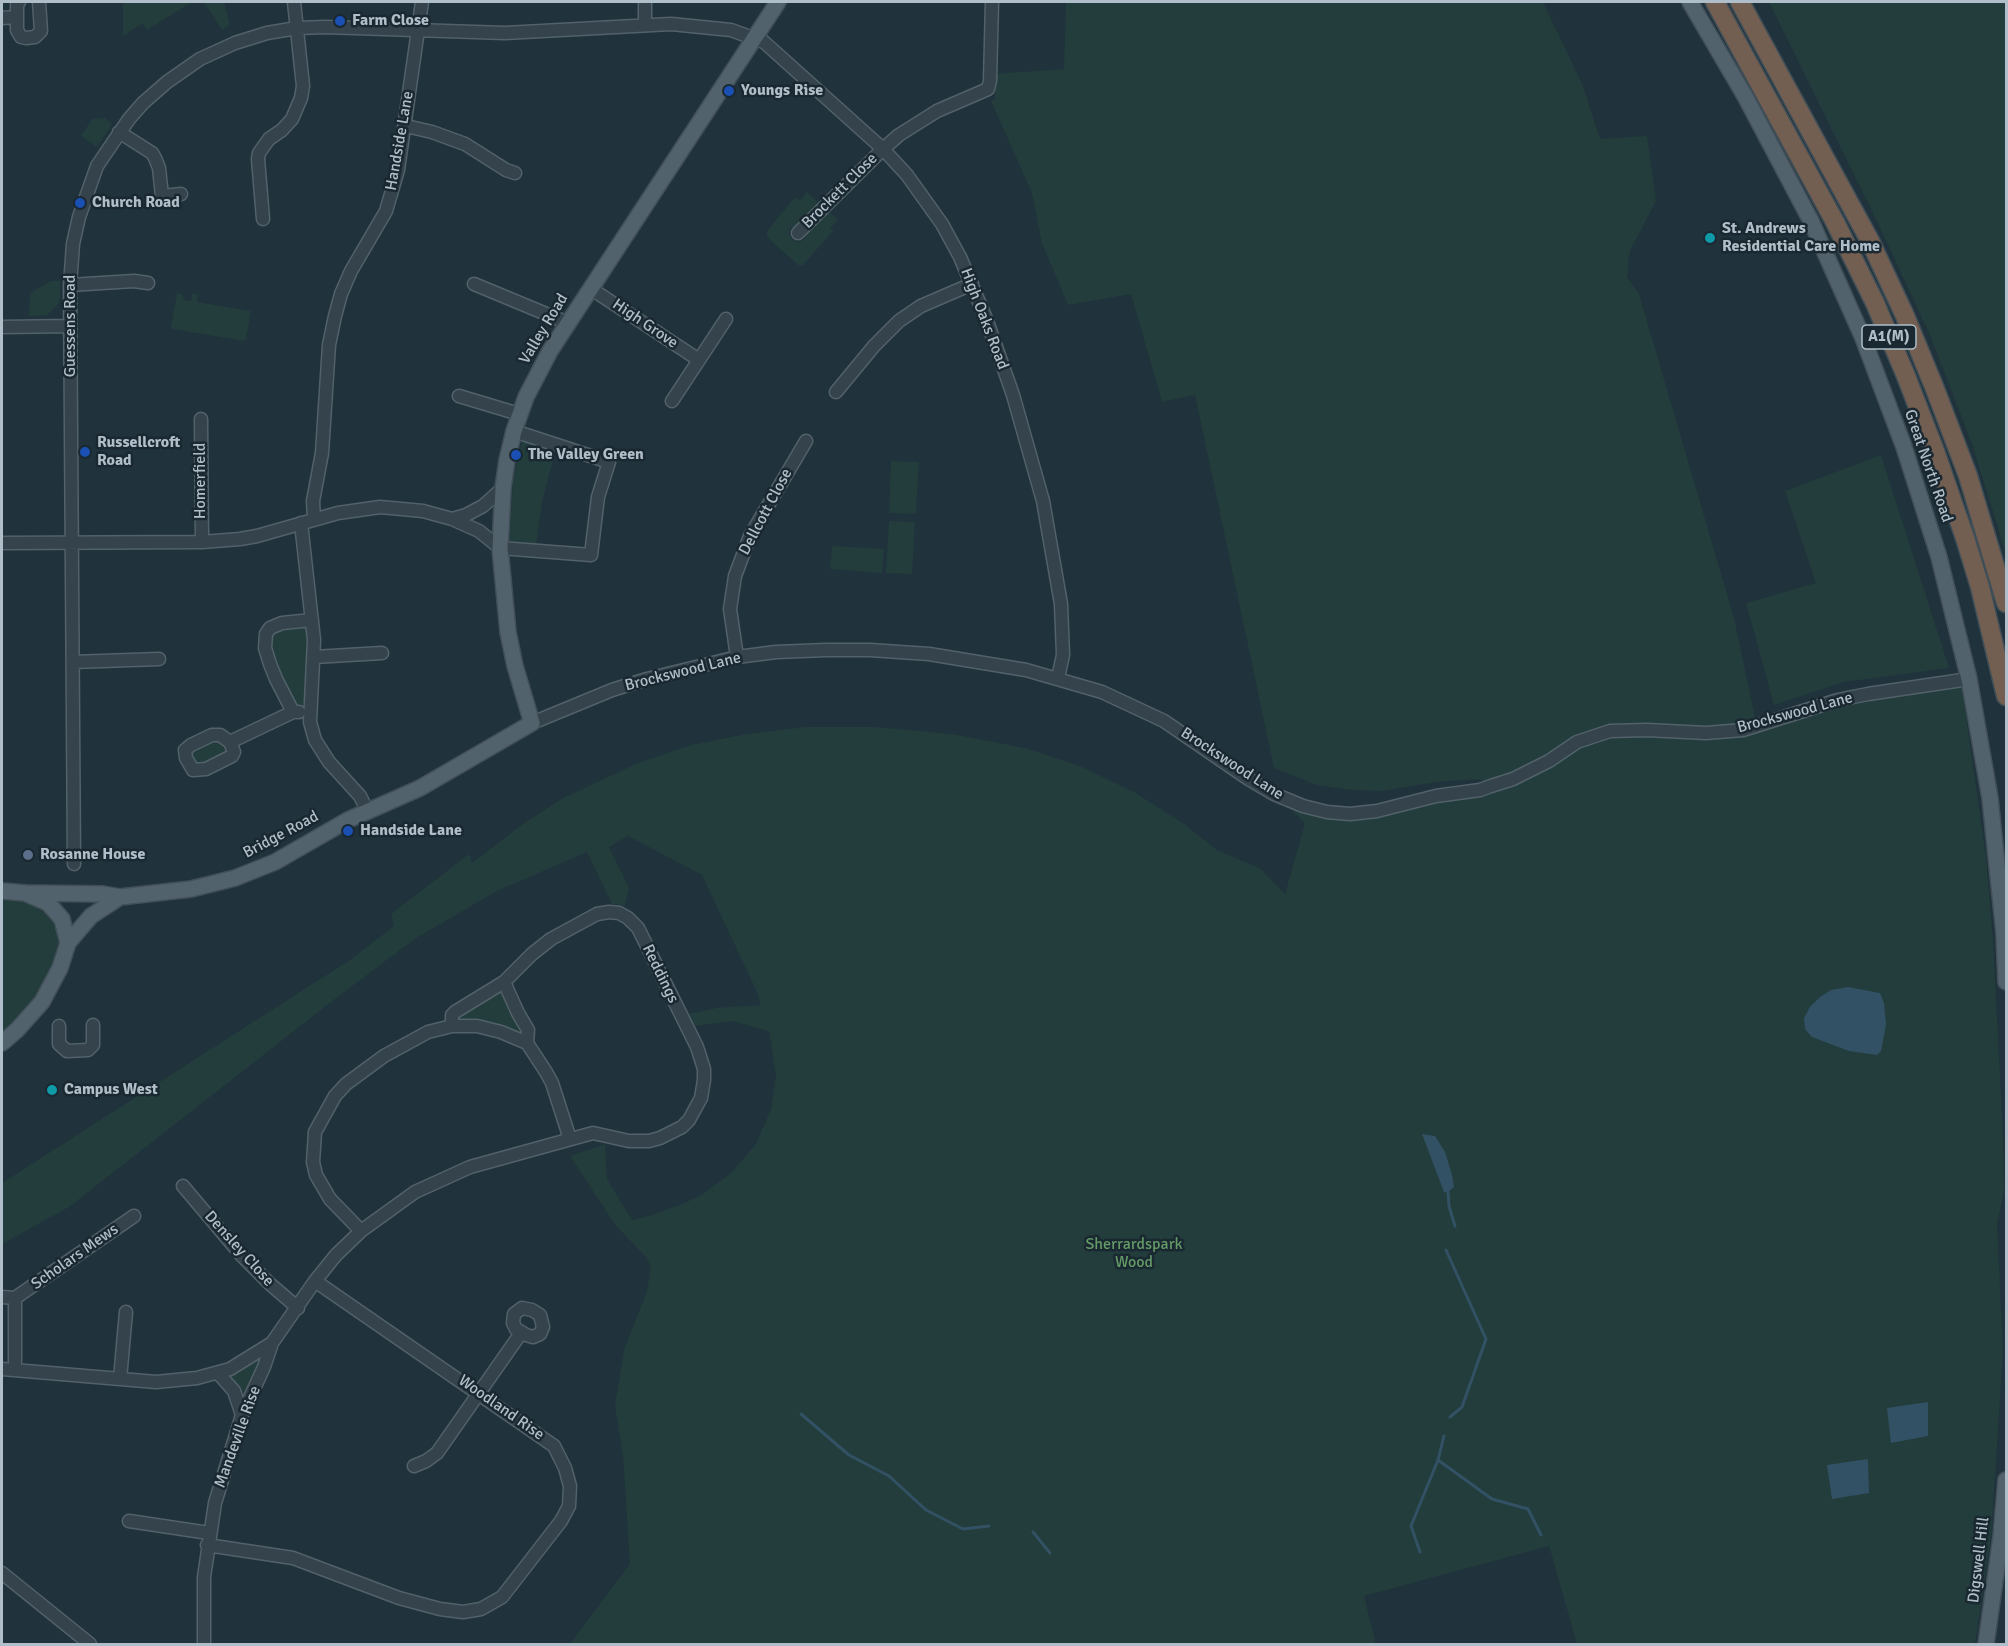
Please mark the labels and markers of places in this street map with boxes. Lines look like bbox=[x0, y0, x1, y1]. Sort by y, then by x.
place label: Farm Close bbox=[352, 11, 429, 31]
marker: Farm Close bbox=[333, 14, 347, 28]
place label: Youngs Rise bbox=[741, 81, 823, 101]
marker: Youngs Rise bbox=[722, 84, 736, 98]
place label: Church Road bbox=[92, 193, 180, 213]
marker: Church Road bbox=[73, 196, 87, 210]
place label: St. Andrews Residential Care Home bbox=[1722, 219, 1880, 257]
marker: St. Andrews Residential Care Home bbox=[1703, 231, 1717, 245]
place label: Russellcroft Road bbox=[97, 433, 180, 471]
marker: Russellcroft Road bbox=[78, 445, 92, 459]
place label: The Valley Green bbox=[528, 445, 644, 465]
marker: The Valley Green bbox=[509, 448, 523, 462]
place label: Handside Lane bbox=[360, 821, 462, 841]
marker: Handside Lane bbox=[341, 824, 355, 838]
place label: Rosanne House bbox=[40, 845, 145, 865]
marker: Rosanne House bbox=[21, 848, 35, 862]
place label: Campus West bbox=[64, 1080, 158, 1100]
marker: Campus West bbox=[45, 1083, 59, 1097]

